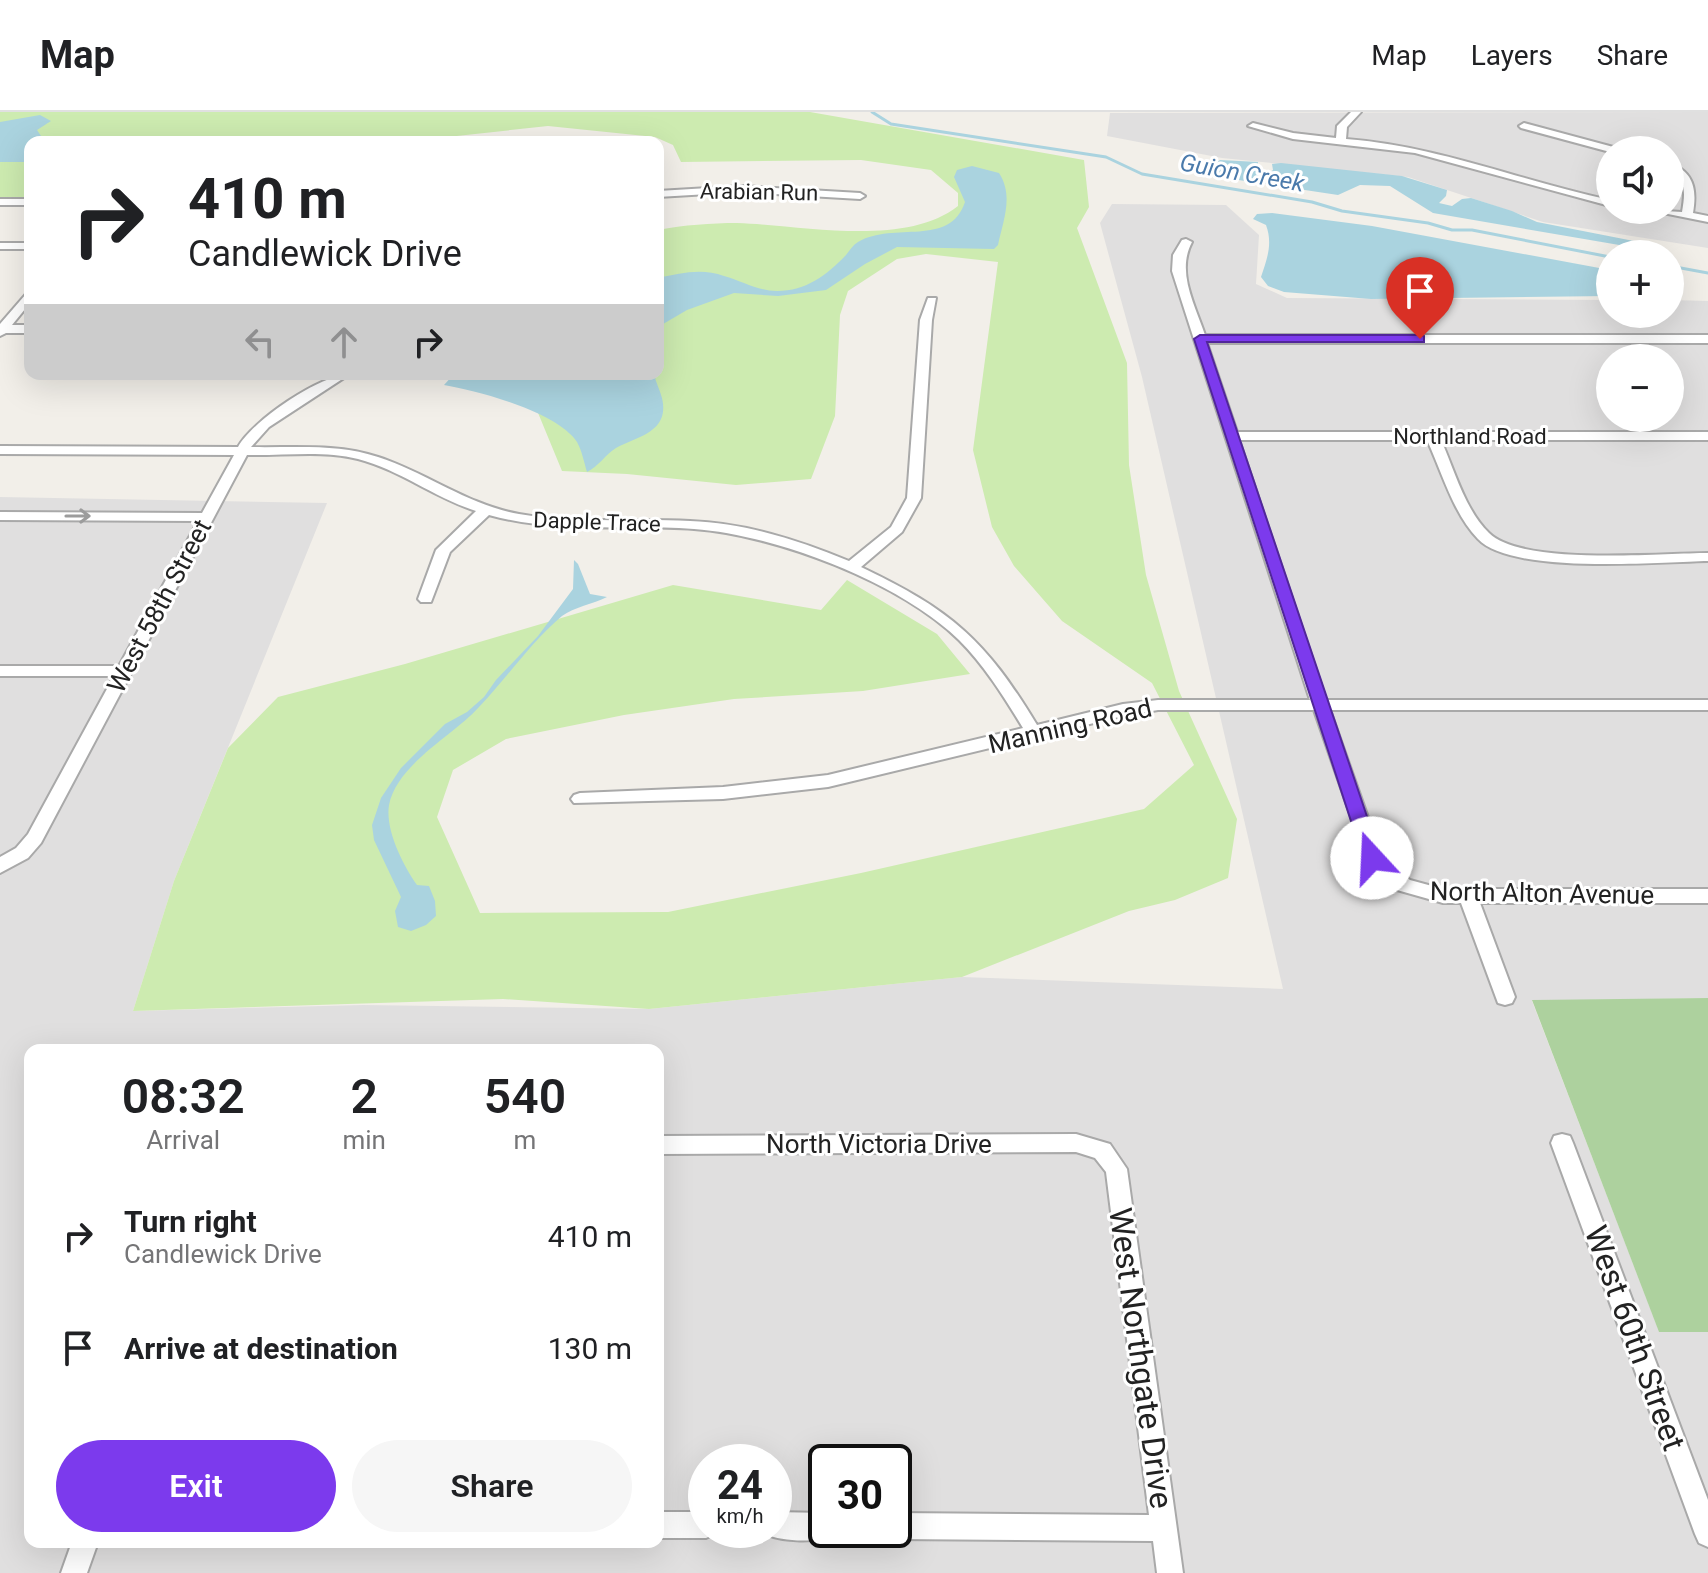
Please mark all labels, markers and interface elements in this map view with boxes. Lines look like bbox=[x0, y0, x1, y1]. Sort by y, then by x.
text: Map bbox=[40, 33, 115, 77]
text: Map bbox=[1371, 39, 1427, 72]
text: Layers bbox=[1471, 39, 1553, 72]
text: Share bbox=[1597, 39, 1668, 72]
map controls bbox=[1596, 136, 1684, 432]
button: sound bbox=[1596, 136, 1684, 224]
water label: Guion Creek bbox=[1178, 148, 1307, 198]
text: 410 m bbox=[188, 166, 347, 232]
icon: right bbox=[56, 168, 160, 272]
street label: Arabian Run bbox=[700, 178, 818, 206]
text: Candlewick Drive bbox=[188, 233, 462, 275]
button: + bbox=[1596, 240, 1684, 328]
pin bbox=[1386, 257, 1454, 339]
icon: arrive bbox=[1398, 269, 1442, 313]
icon: left bbox=[238, 320, 282, 364]
icon: ahead bbox=[322, 320, 366, 364]
icon: right bbox=[406, 320, 450, 364]
button: − bbox=[1596, 344, 1684, 432]
street label: Northland Road bbox=[1393, 424, 1547, 449]
street label: Dapple Trace bbox=[533, 507, 661, 537]
one-way arrow bbox=[64, 508, 91, 524]
street label: West 58th Street bbox=[101, 514, 217, 698]
street label: Manning Road bbox=[985, 693, 1155, 759]
position arrow bbox=[1330, 816, 1414, 900]
street label: North Alton Avenue bbox=[1430, 876, 1654, 910]
text: 08:32 bbox=[122, 1068, 245, 1125]
text: 2 bbox=[351, 1068, 378, 1125]
text: 540 bbox=[484, 1068, 566, 1125]
text: Arrival bbox=[146, 1125, 220, 1155]
text: min bbox=[342, 1125, 386, 1155]
text: m bbox=[514, 1125, 536, 1155]
street label: North Victoria Drive bbox=[766, 1129, 992, 1159]
text: Turn right bbox=[124, 1204, 257, 1239]
street label: West Northgate Drive bbox=[1101, 1205, 1181, 1511]
icon: right bbox=[56, 1214, 100, 1258]
text: 410 m bbox=[548, 1219, 632, 1254]
street label: West 60th Street bbox=[1577, 1221, 1693, 1455]
text: Candlewick Drive bbox=[124, 1239, 322, 1269]
icon: arrive bbox=[56, 1326, 100, 1370]
text: Arrive at destination bbox=[124, 1331, 398, 1366]
text: 130 m bbox=[548, 1331, 632, 1366]
button: Exit bbox=[56, 1440, 336, 1532]
button: Share bbox=[352, 1440, 632, 1532]
speed limit sign: 30 bbox=[808, 1444, 912, 1548]
text: 24 bbox=[717, 1462, 763, 1509]
text: km/h bbox=[717, 1504, 763, 1528]

